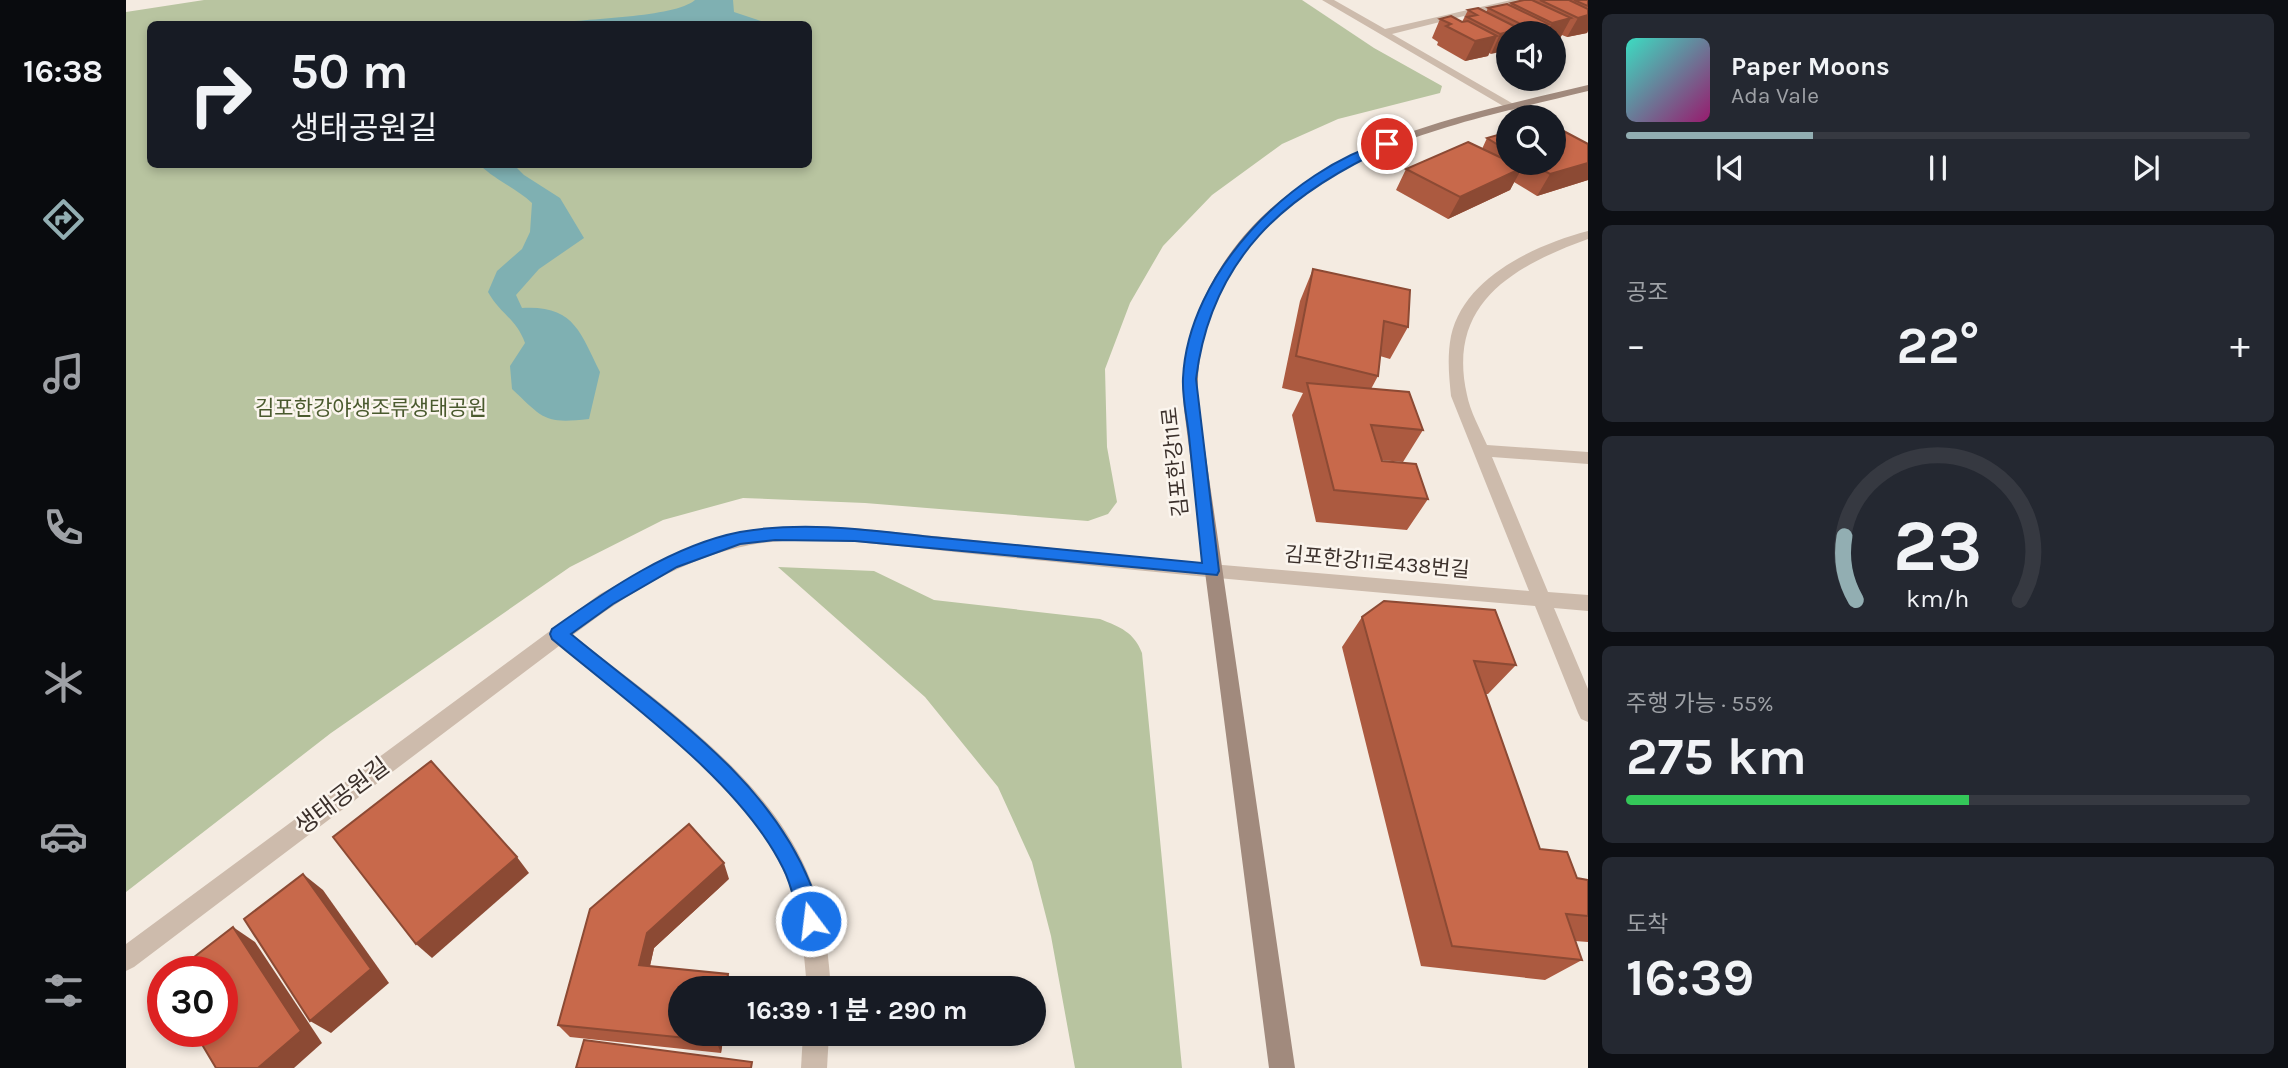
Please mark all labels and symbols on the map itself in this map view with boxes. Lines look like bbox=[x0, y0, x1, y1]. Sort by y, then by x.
pin bbox=[1357, 114, 1417, 174]
park label: 김포한강야생조류생태공원 bbox=[255, 396, 487, 420]
street label: 김포한강11로 bbox=[1157, 406, 1193, 518]
street label: 김포한강11로438번길 bbox=[1283, 542, 1471, 582]
street label: 생태공원길 bbox=[289, 752, 395, 840]
position arrow bbox=[774, 884, 848, 958]
speed limit sign: 30 bbox=[147, 956, 238, 1047]

